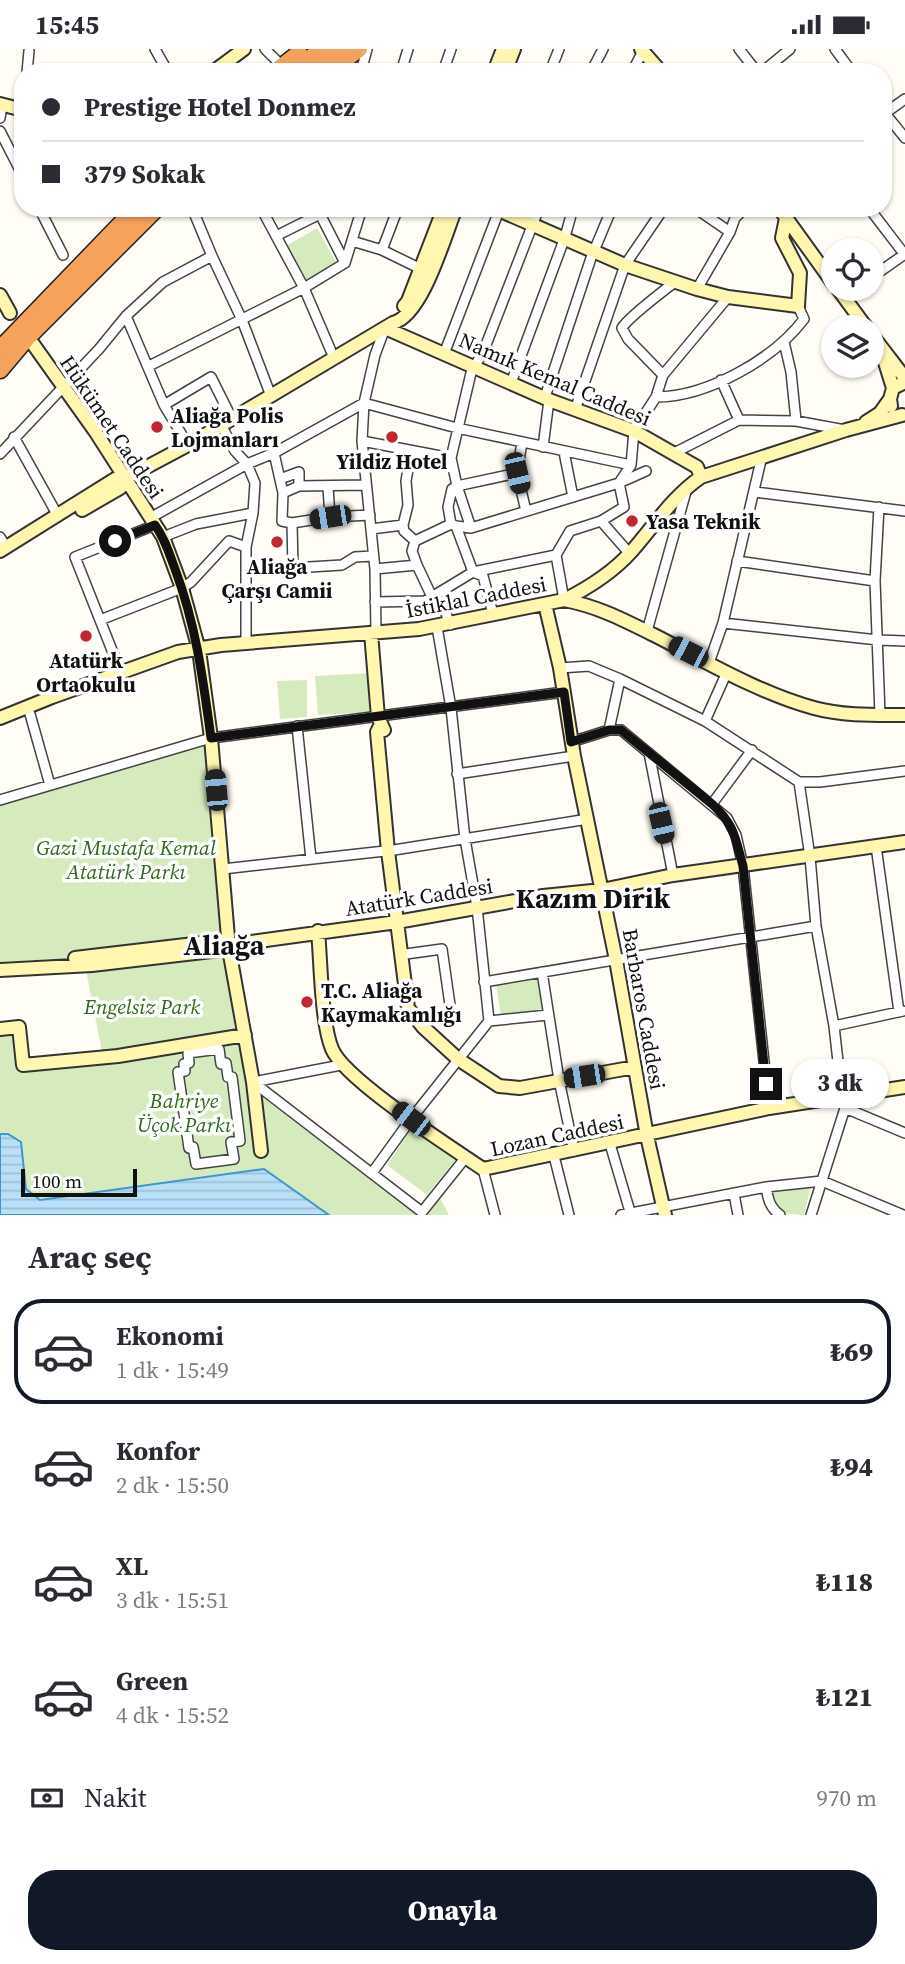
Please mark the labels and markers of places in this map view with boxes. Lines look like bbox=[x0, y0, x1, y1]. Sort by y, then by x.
place label: Aliağa Polis Lojmanları bbox=[171, 401, 284, 454]
marker: Aliağa Polis Lojmanları bbox=[149, 419, 165, 435]
marker: Yildiz Hotel bbox=[384, 429, 400, 445]
place label: Yildiz Hotel bbox=[336, 447, 448, 476]
place label: Yasa Teknik bbox=[646, 507, 761, 536]
marker: Yasa Teknik bbox=[624, 513, 640, 529]
marker: Aliağa Çarşı Camii bbox=[269, 534, 285, 550]
place label: Aliağa Çarşı Camii bbox=[222, 552, 333, 605]
marker: Atatürk Ortaokulu bbox=[78, 628, 94, 644]
place label: Atatürk Ortaokulu bbox=[36, 646, 136, 699]
place label: T.C. Aliağa Kaymakamlığı bbox=[321, 976, 462, 1029]
marker: T.C. Aliağa Kaymakamlığı bbox=[299, 994, 315, 1010]

